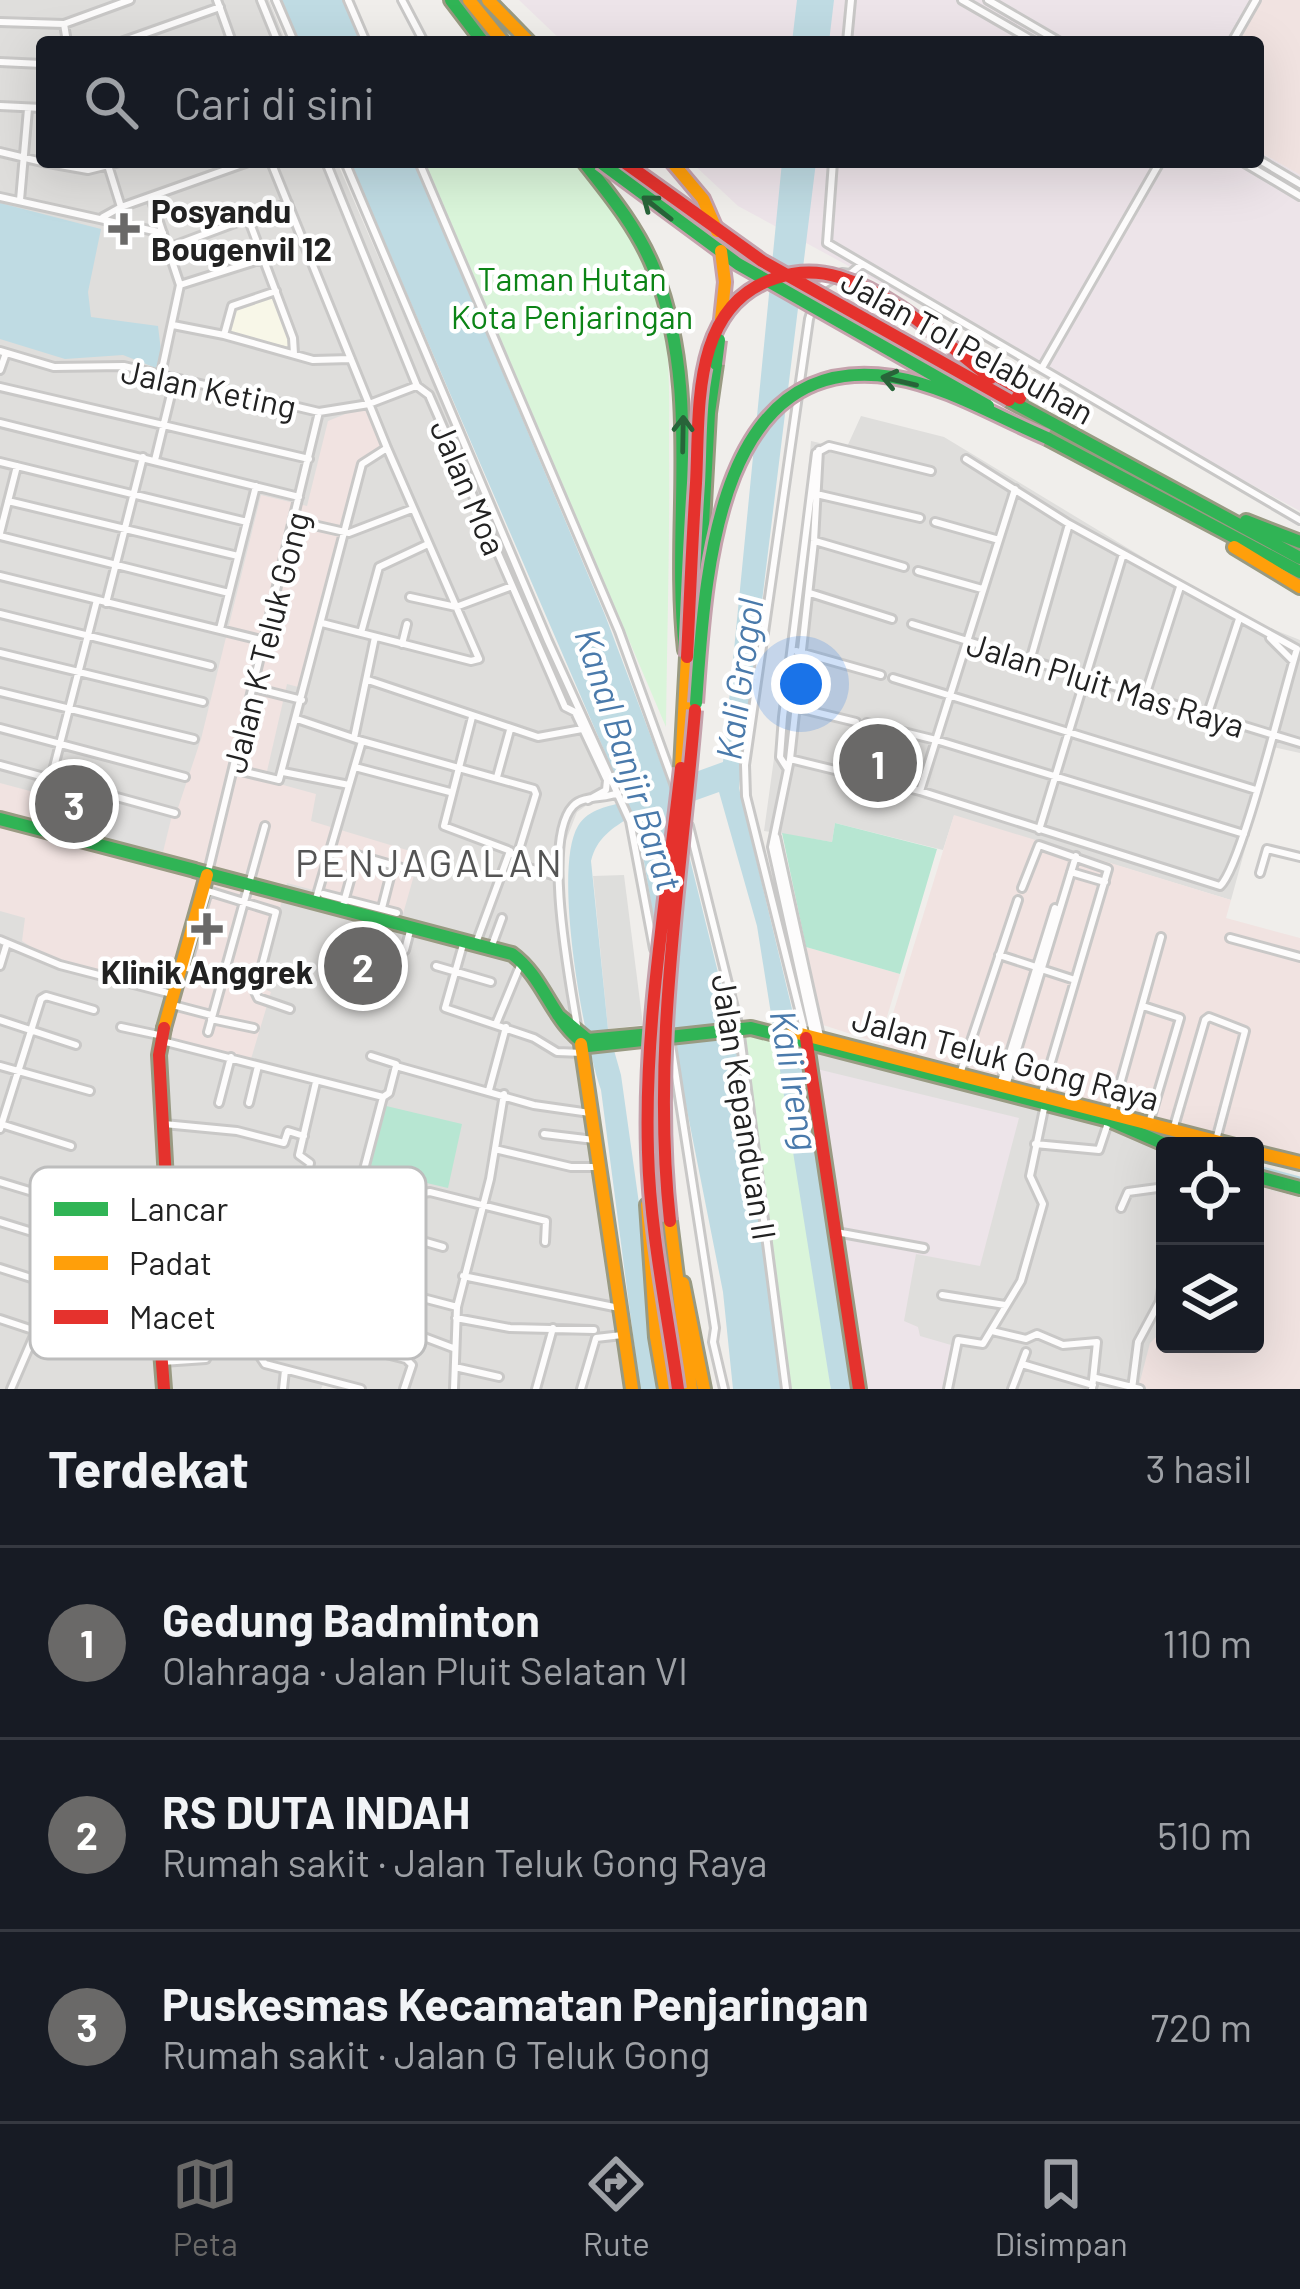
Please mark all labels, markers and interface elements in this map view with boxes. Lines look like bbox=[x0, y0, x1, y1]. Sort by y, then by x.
search box bbox=[36, 36, 1264, 168]
icon: search bbox=[78, 69, 144, 135]
text: Cari di sini bbox=[174, 75, 375, 129]
place label: Posyandu Bougenvil 12 bbox=[151, 190, 332, 268]
one-way arrow bbox=[642, 195, 674, 222]
marker: Posyandu Bougenvil 12 bbox=[108, 213, 140, 245]
park label: Taman Hutan Kota Penjaringan bbox=[451, 258, 693, 336]
street label: Jalan Tol Pelabuhan bbox=[835, 260, 1101, 432]
street label: Jalan Keting bbox=[118, 350, 300, 426]
one-way arrow bbox=[881, 368, 919, 391]
street label: Jalan Moa bbox=[423, 413, 515, 561]
one-way arrow bbox=[671, 415, 694, 454]
street label: Jalan K Teluk Gong bbox=[213, 507, 317, 777]
water label: Kali Grogol bbox=[705, 595, 771, 763]
water label: Kanal Banjir Barat bbox=[567, 622, 693, 896]
street label: Jalan Pluit Mas Raya bbox=[962, 623, 1250, 745]
your location bbox=[771, 654, 831, 714]
pin: 1 bbox=[839, 718, 917, 808]
pin: 3 bbox=[35, 759, 113, 849]
district label: PENJAGALAN bbox=[295, 838, 565, 885]
marker: Klinik Anggrek bbox=[191, 913, 223, 945]
pin: 2 bbox=[324, 921, 402, 1011]
place label: Klinik Anggrek bbox=[101, 951, 313, 991]
street label: Jalan Kepanduan II bbox=[704, 971, 786, 1243]
street label: Jalan Teluk Gong Raya bbox=[848, 998, 1164, 1118]
water label: Kali Ireng bbox=[763, 1007, 829, 1153]
map controls bbox=[1156, 1137, 1264, 1353]
button: locate bbox=[1156, 1137, 1264, 1245]
legend bbox=[30, 1167, 426, 1359]
text: Lancar bbox=[129, 1188, 228, 1228]
text: Padat bbox=[129, 1242, 212, 1282]
button: layers bbox=[1156, 1245, 1264, 1353]
text: Macet bbox=[129, 1296, 216, 1336]
text: Terdekat bbox=[48, 1437, 249, 1498]
text: 3 hasil bbox=[1145, 1444, 1252, 1491]
text: Gedung Badminton bbox=[162, 1592, 540, 1646]
text: 1 bbox=[80, 1619, 94, 1666]
text: 110 m bbox=[1162, 1619, 1252, 1666]
text: Olahraga · Jalan Pluit Selatan VI bbox=[162, 1646, 688, 1693]
text: RS DUTA INDAH bbox=[162, 1784, 470, 1838]
text: 2 bbox=[76, 1811, 98, 1858]
text: 510 m bbox=[1157, 1811, 1252, 1858]
text: Rumah sakit · Jalan Teluk Gong Raya bbox=[162, 1838, 767, 1885]
text: Puskesmas Kecamatan Penjaringan bbox=[162, 1976, 869, 2030]
text: 3 bbox=[76, 2003, 98, 2050]
text: 720 m bbox=[1151, 2003, 1252, 2050]
text: Rumah sakit · Jalan G Teluk Gong bbox=[162, 2030, 710, 2077]
tab: Peta bbox=[172, 2151, 238, 2263]
tab: Rute bbox=[583, 2151, 650, 2263]
tab: Disimpan bbox=[994, 2151, 1128, 2263]

